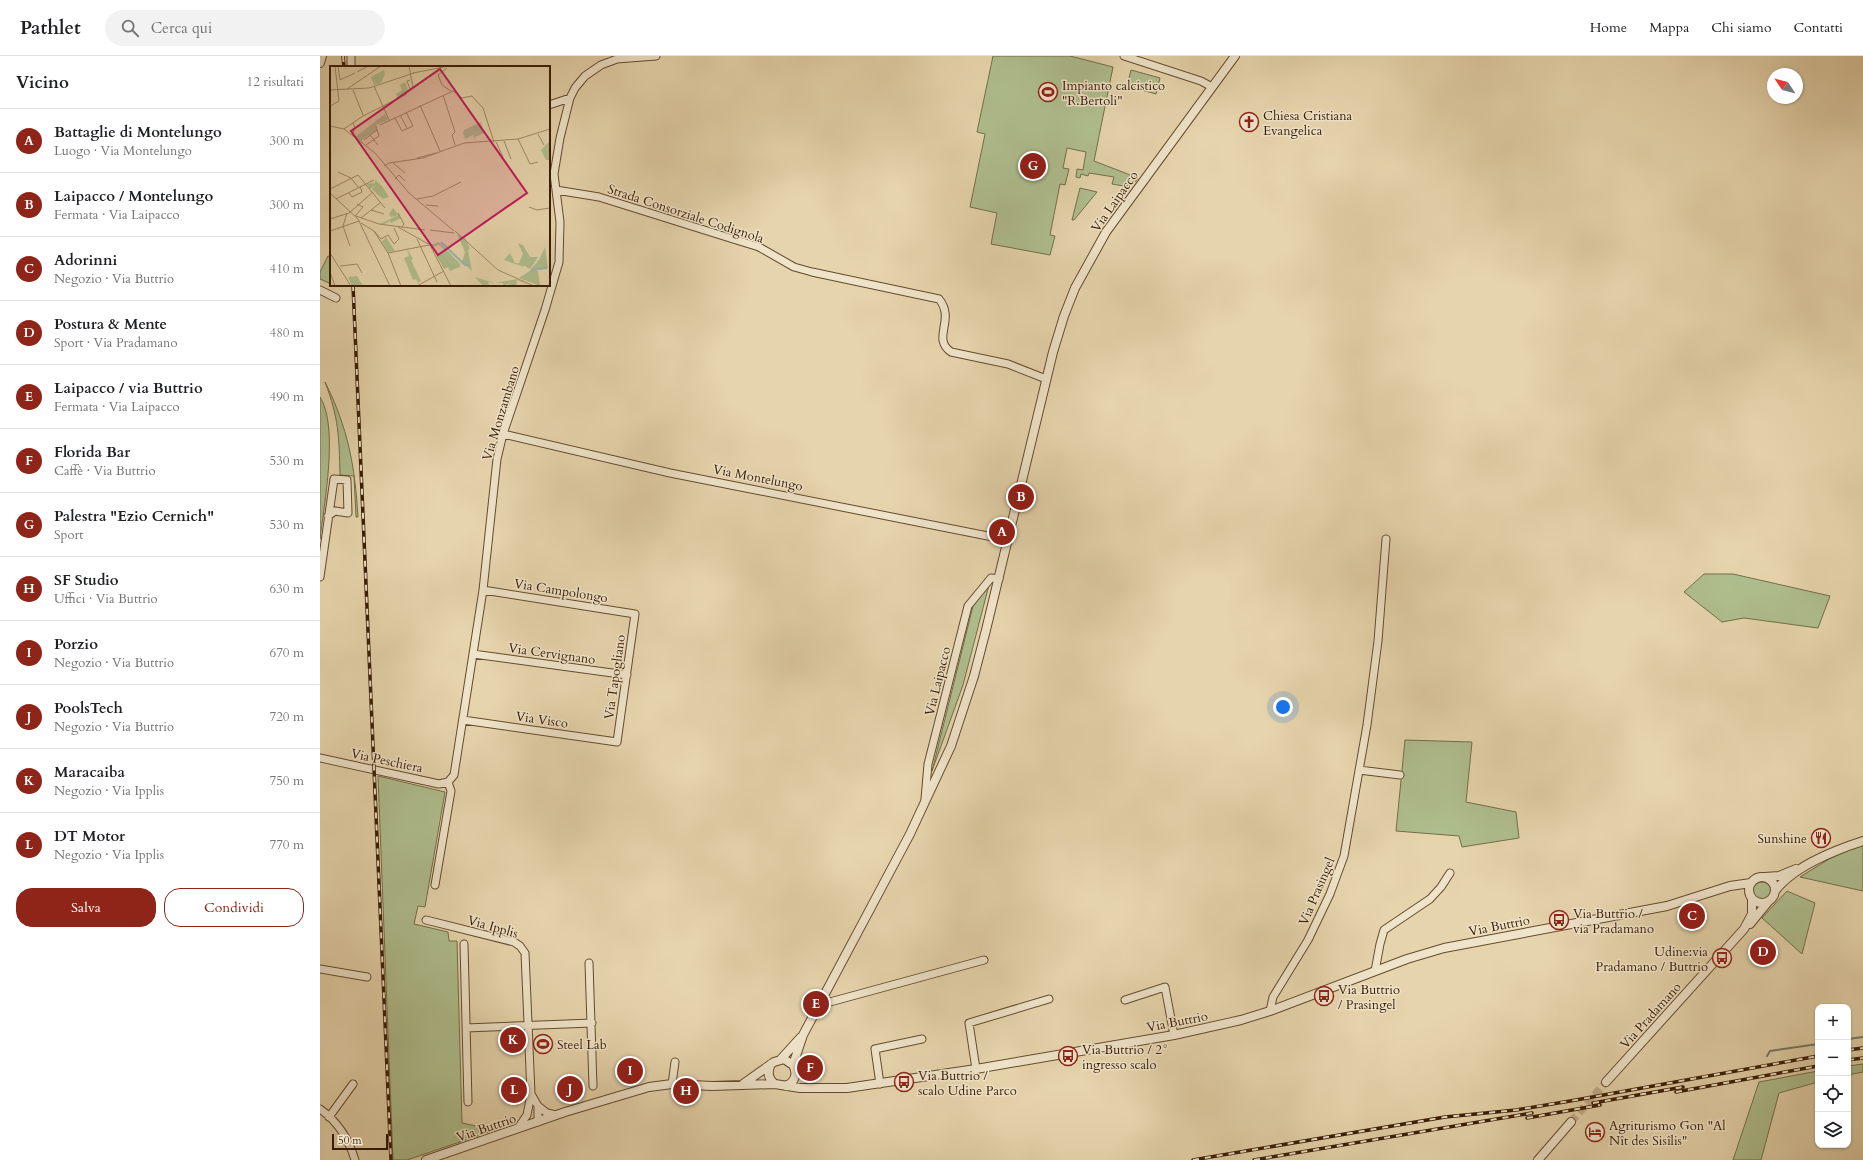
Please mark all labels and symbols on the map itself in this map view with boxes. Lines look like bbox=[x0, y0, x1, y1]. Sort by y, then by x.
inset map bbox=[330, 66, 550, 286]
north arrow bbox=[1767, 68, 1803, 104]
place label: Impianto calcistico "R.Bertoli" bbox=[1062, 77, 1165, 110]
sports icon: Impianto calcistico "R.Bertoli" bbox=[1037, 81, 1059, 103]
place label: Chiesa Cristiana Evangelica bbox=[1263, 107, 1353, 140]
church icon: Chiesa Cristiana Evangelica bbox=[1238, 111, 1260, 133]
pin: G bbox=[1020, 151, 1046, 181]
street label: Via Laipacco bbox=[1087, 167, 1143, 236]
street label: Strada Consorziale Codignola bbox=[605, 180, 767, 248]
street label: Via Monzambano bbox=[478, 364, 524, 463]
street label: Via Montelungo bbox=[711, 460, 804, 496]
pin: B bbox=[1008, 482, 1034, 512]
pin: A bbox=[989, 517, 1015, 547]
street label: Via Campolongo bbox=[513, 575, 609, 607]
street label: Via Tapogliano bbox=[600, 633, 630, 721]
street label: Via Cervignano bbox=[507, 639, 597, 669]
street label: Via Laipacco bbox=[921, 645, 955, 718]
your location bbox=[1273, 697, 1293, 717]
street label: Via Visco bbox=[514, 707, 569, 733]
street label: Via Peschiera bbox=[349, 745, 425, 777]
restaurant icon: Sunshine bbox=[1810, 827, 1832, 849]
place label: Sunshine bbox=[1758, 830, 1807, 848]
street label: Via Prasingel bbox=[1295, 854, 1340, 928]
pin: C bbox=[1679, 901, 1705, 931]
place label: Via Buttrio / via Pradamano bbox=[1573, 905, 1654, 938]
bus stop icon: Via Buttrio / via Pradamano bbox=[1548, 909, 1570, 931]
street label: Via Ipplis bbox=[465, 911, 520, 943]
street label: Via Buttrio bbox=[1467, 911, 1531, 941]
pin: D bbox=[1750, 937, 1776, 967]
place label: Udine:via Pradamano / Buttrio bbox=[1596, 943, 1708, 976]
bus stop icon: Udine:via Pradamano / Buttrio bbox=[1711, 947, 1733, 969]
street label: Via Pradamano bbox=[1616, 978, 1686, 1053]
place label: Via Buttrio / Prasingel bbox=[1338, 981, 1400, 1014]
bus stop icon: Via Buttrio / Prasingel bbox=[1313, 985, 1335, 1007]
pin: E bbox=[803, 989, 829, 1019]
street label: Via Buttrio bbox=[1145, 1007, 1209, 1037]
pin: K bbox=[500, 1025, 526, 1055]
sports icon: Steel Lab bbox=[532, 1033, 554, 1055]
place label: Steel Lab bbox=[557, 1036, 607, 1054]
place label: Via Buttrio / 2° ingresso scalo bbox=[1082, 1041, 1168, 1074]
bus stop icon: Via Buttrio / 2° ingresso scalo bbox=[1057, 1045, 1079, 1067]
pin: F bbox=[797, 1053, 823, 1083]
pin: I bbox=[617, 1056, 643, 1086]
place label: Via Buttrio / scalo Udine Parco bbox=[918, 1067, 1017, 1100]
bus stop icon: Via Buttrio / scalo Udine Parco bbox=[893, 1071, 915, 1093]
pin: J bbox=[557, 1074, 583, 1104]
pin: L bbox=[501, 1075, 527, 1105]
pin: H bbox=[673, 1076, 699, 1106]
street label: Via Buttrio bbox=[454, 1109, 519, 1147]
place label: Agriturismo Gon "Al Nît des Sisîlis" bbox=[1609, 1117, 1726, 1150]
hotel icon: Agriturismo Gon "Al Nît des Sisîlis" bbox=[1584, 1121, 1606, 1143]
scale bar bbox=[332, 1132, 388, 1151]

